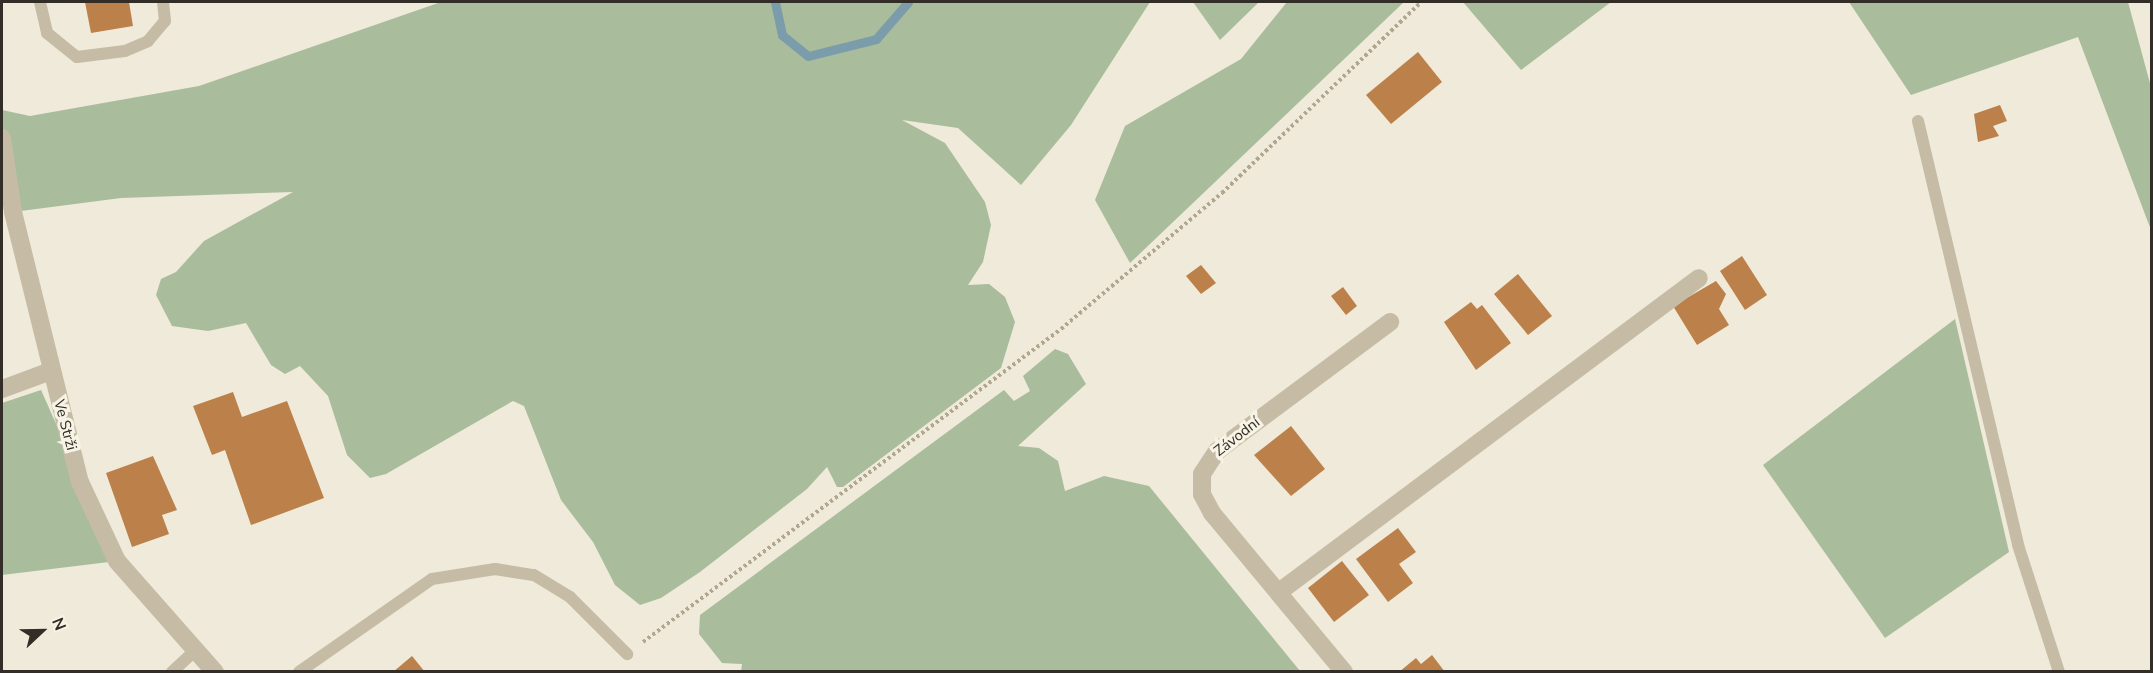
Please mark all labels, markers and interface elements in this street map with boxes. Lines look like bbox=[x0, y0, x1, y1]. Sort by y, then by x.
street label: Ve Strži bbox=[50, 398, 80, 452]
street label: Závodní bbox=[1210, 414, 1264, 460]
north arrow bbox=[12, 601, 72, 661]
text: N bbox=[46, 615, 71, 634]

